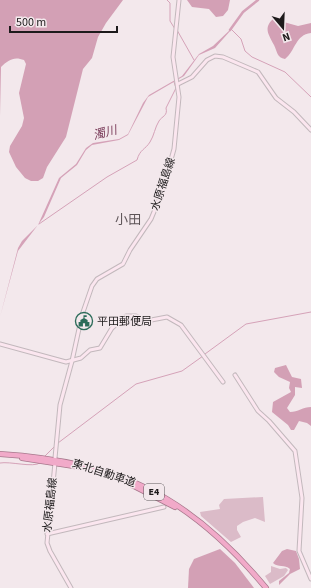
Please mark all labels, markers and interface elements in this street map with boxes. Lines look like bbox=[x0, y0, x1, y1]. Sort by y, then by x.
scale bar bbox=[10, 8, 117, 34]
north arrow bbox=[263, 8, 303, 48]
text: 500 m bbox=[16, 14, 46, 31]
text: N bbox=[280, 29, 292, 45]
water label: 濁川 bbox=[91, 121, 121, 144]
street label: 水原福島線 bbox=[147, 156, 179, 212]
district label: 小田 bbox=[115, 211, 141, 229]
public building icon: 平田郵便局 bbox=[74, 311, 94, 331]
place label: 平田郵便局 bbox=[97, 314, 152, 329]
street label: 東北自動車道 bbox=[70, 456, 138, 490]
street label: 水原福島線 bbox=[40, 477, 60, 533]
road number: E4 bbox=[144, 484, 164, 500]

